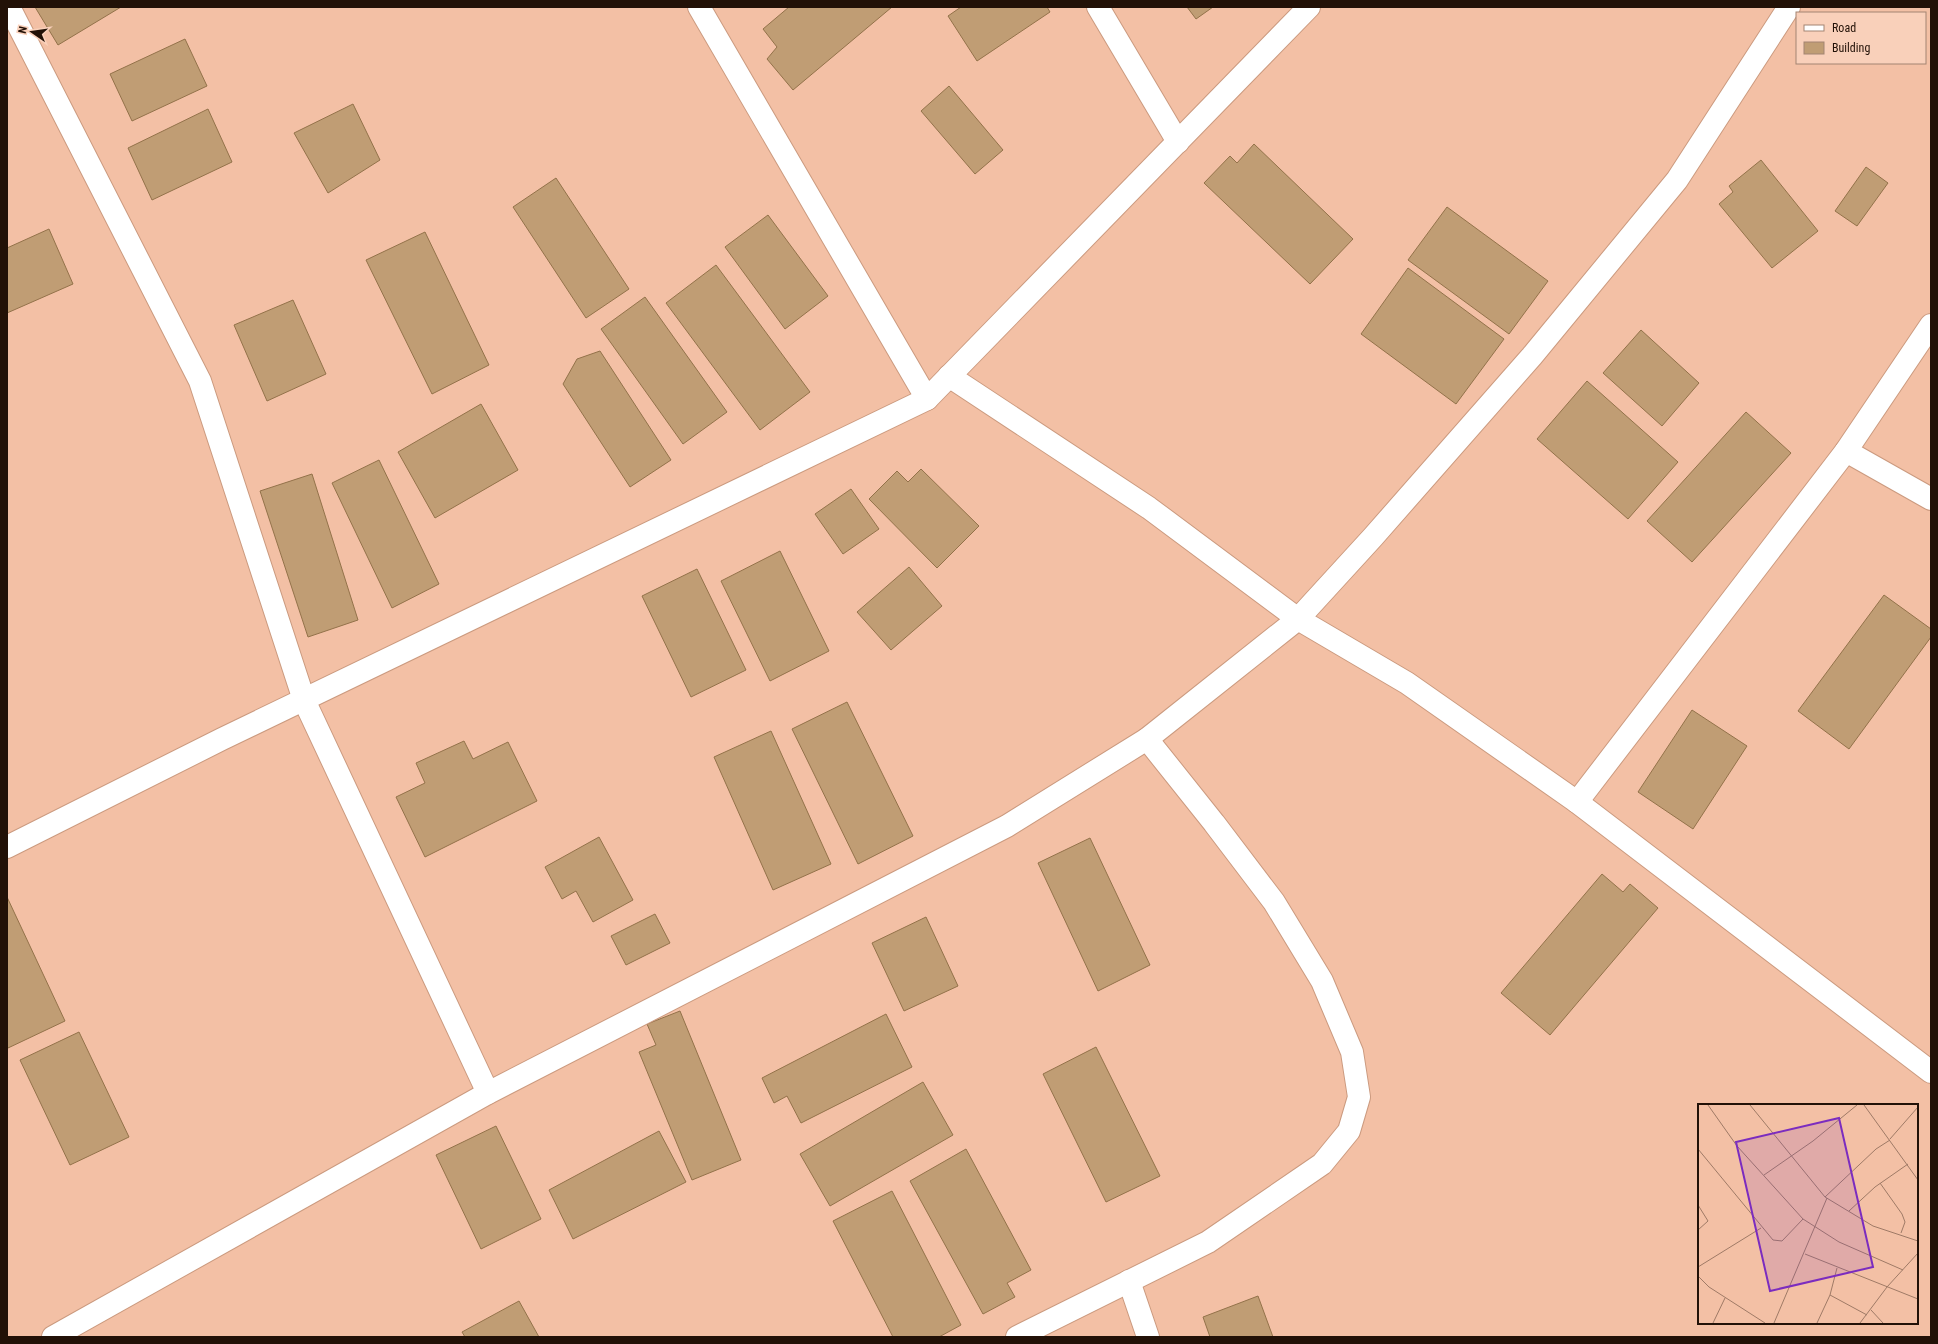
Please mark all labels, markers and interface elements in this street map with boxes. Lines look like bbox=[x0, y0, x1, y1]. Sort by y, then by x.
north arrow bbox=[12, 12, 52, 52]
legend bbox=[1796, 12, 1926, 64]
text: Road bbox=[1832, 21, 1856, 35]
text: N bbox=[16, 25, 30, 35]
text: Building bbox=[1832, 41, 1870, 55]
inset map bbox=[1698, 1104, 1918, 1324]

